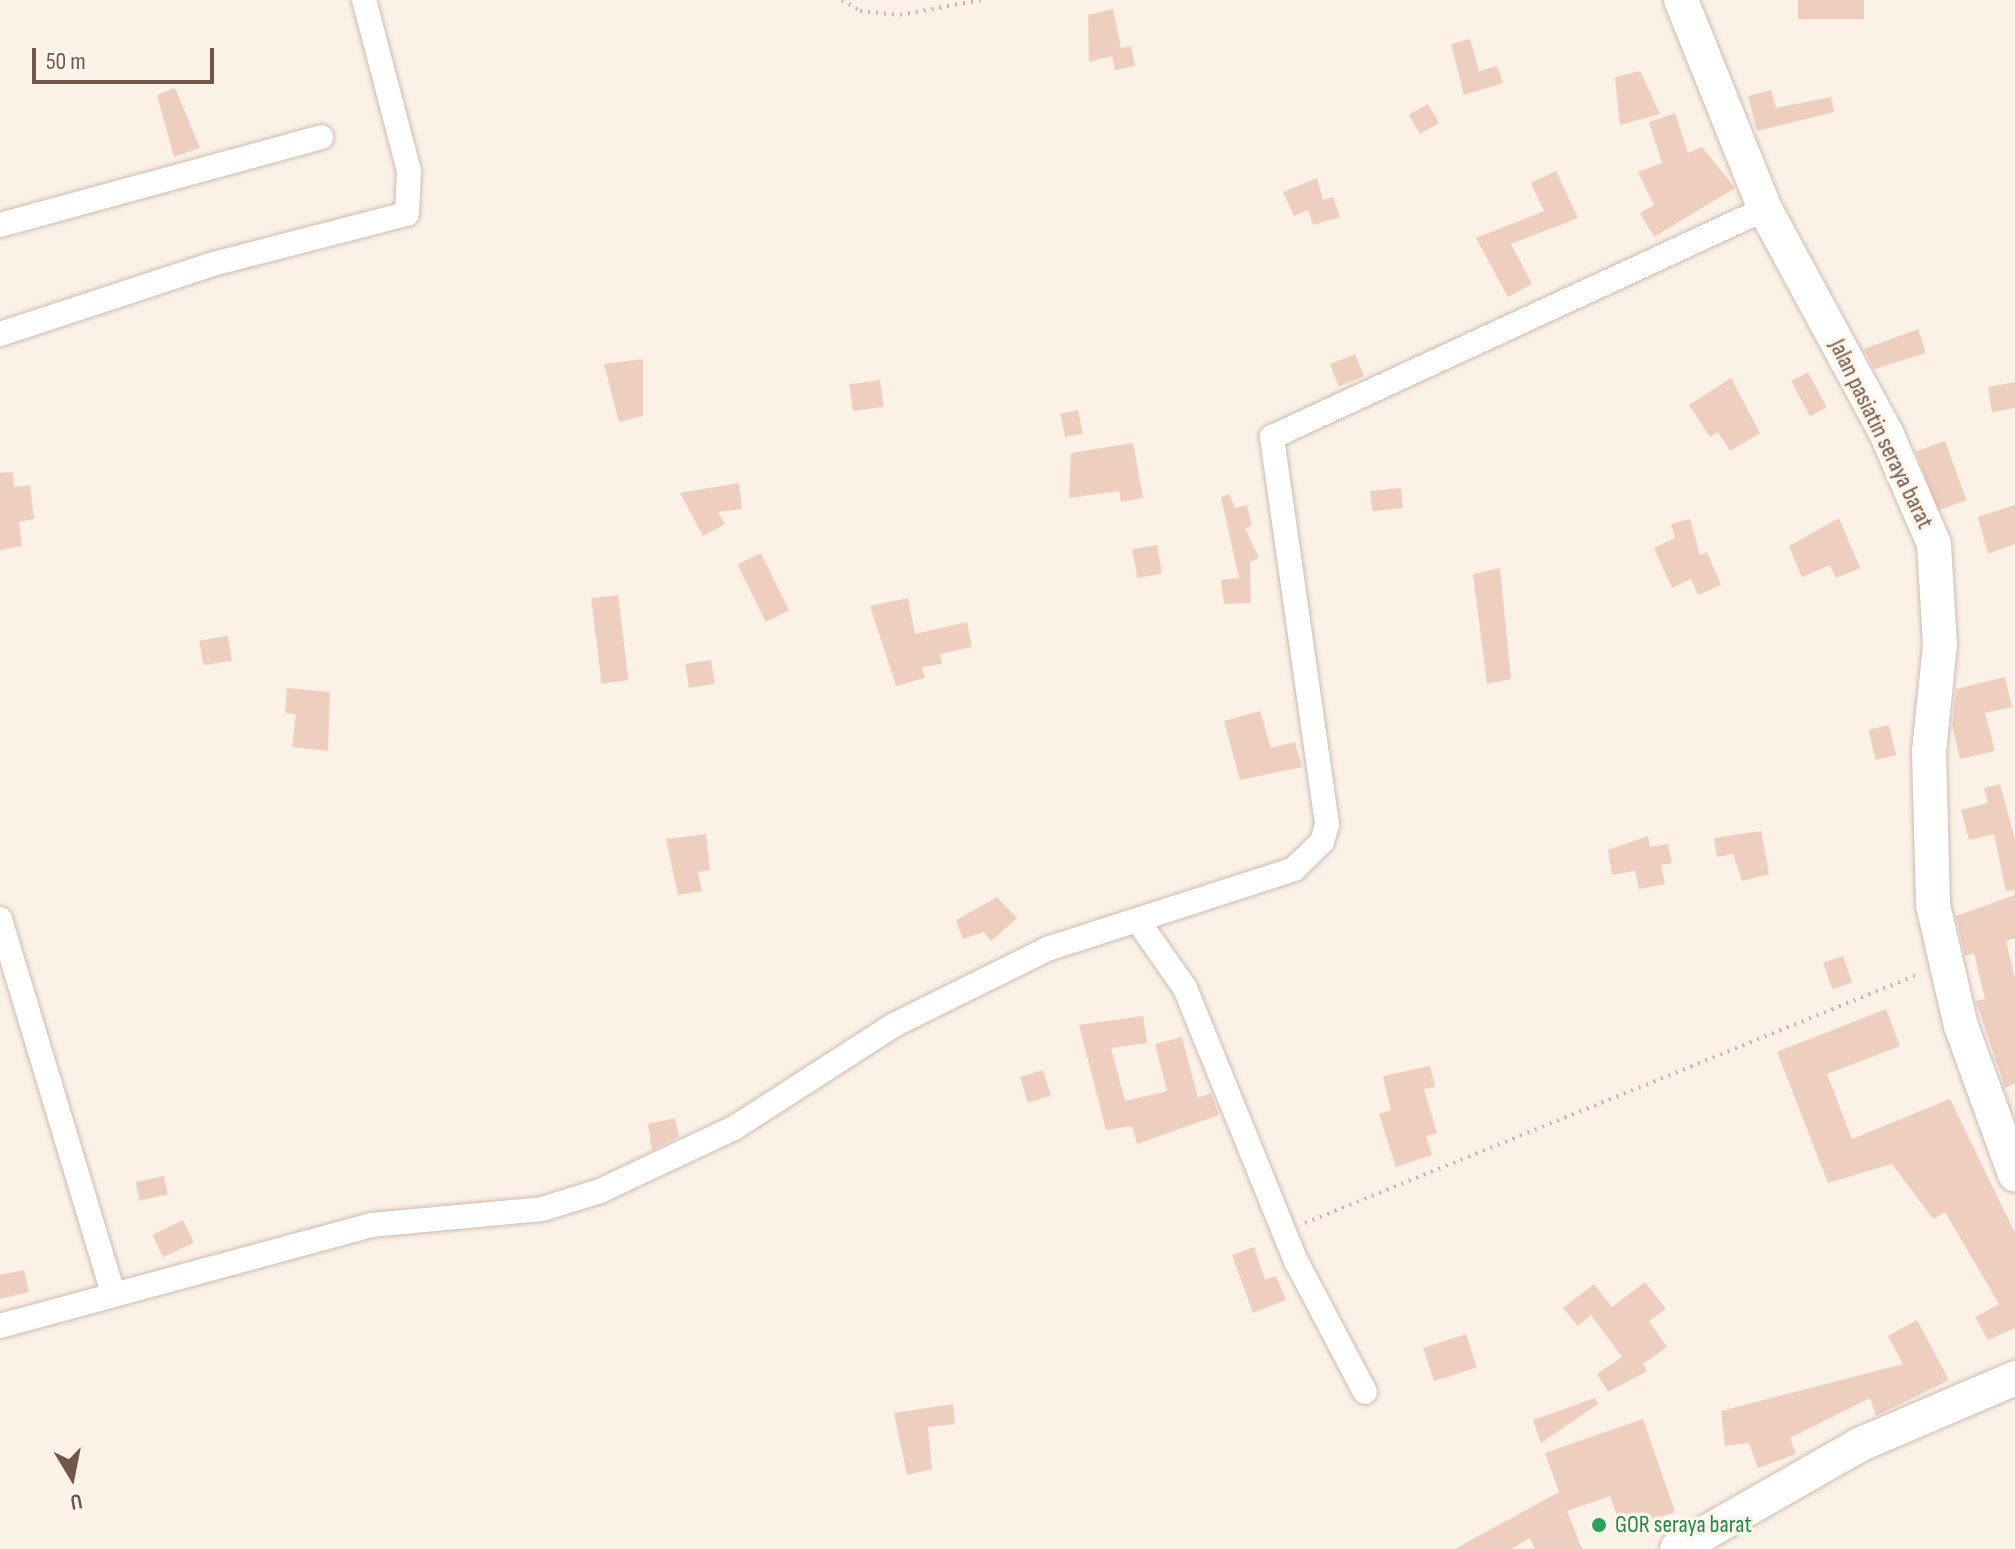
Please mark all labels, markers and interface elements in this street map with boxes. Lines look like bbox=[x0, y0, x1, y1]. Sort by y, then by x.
scale bar bbox=[36, 32, 218, 82]
text: 50 m bbox=[46, 47, 86, 76]
street label: Jalan pasiatin seraya barat bbox=[1823, 335, 1939, 533]
north arrow bbox=[32, 1437, 112, 1517]
text: U bbox=[68, 1487, 84, 1515]
place label: GOR seraya barat bbox=[1615, 1511, 1752, 1539]
marker: GOR seraya barat bbox=[1590, 1516, 1608, 1534]

